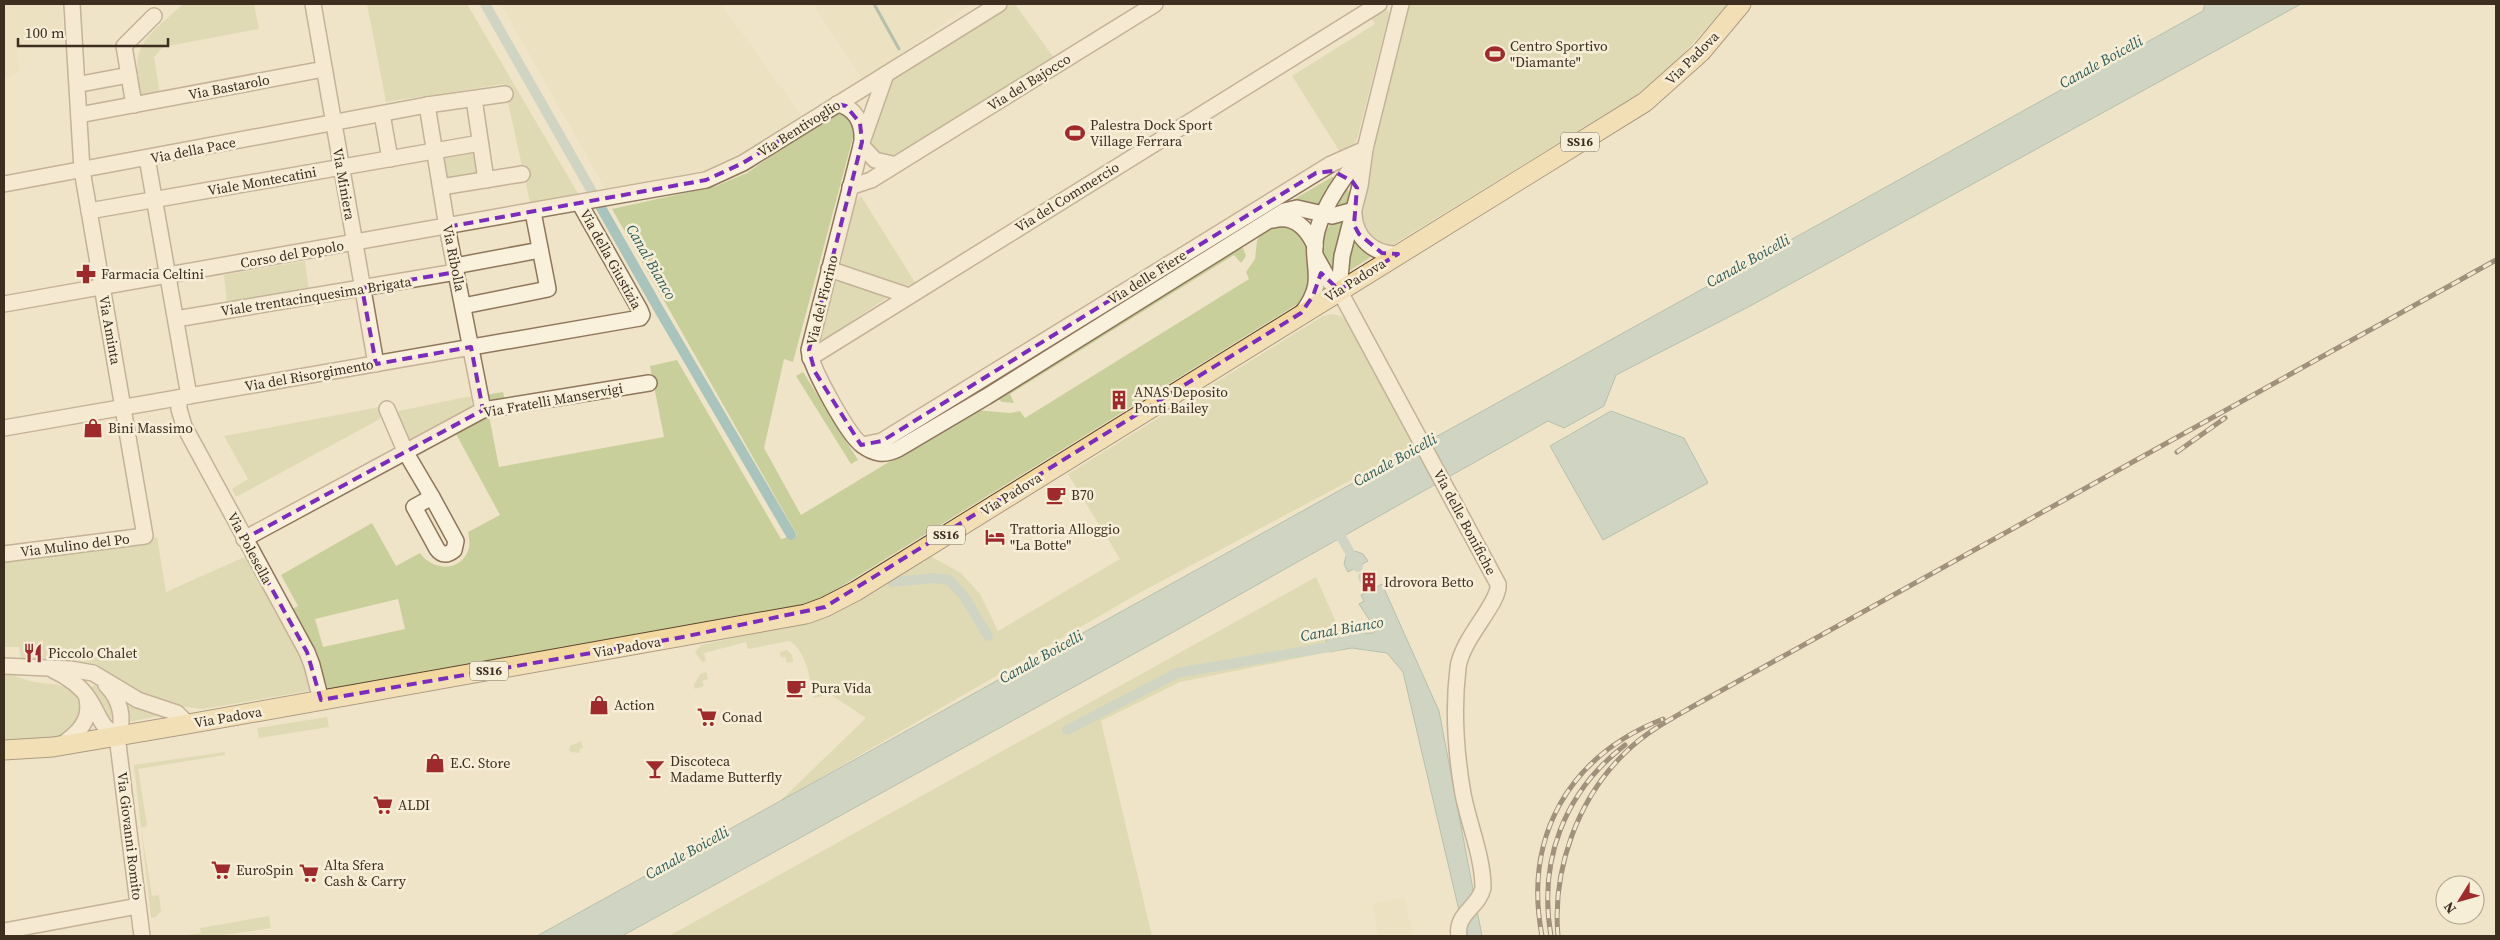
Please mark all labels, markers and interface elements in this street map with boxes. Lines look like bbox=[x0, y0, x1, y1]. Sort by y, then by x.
scale bar bbox=[18, 15, 168, 47]
text: 100 m bbox=[25, 22, 65, 43]
street label: Via Padova bbox=[1661, 26, 1724, 89]
water label: Canale Boicelli bbox=[2055, 30, 2147, 93]
place label: Centro Sportivo "Diamante" bbox=[1510, 36, 1608, 72]
sports icon: Centro Sportivo "Diamante" bbox=[1484, 43, 1506, 65]
street label: Via del Bajocco bbox=[984, 48, 1075, 116]
street label: Via Bastarolo bbox=[187, 69, 272, 105]
street label: Via Bentivoglio bbox=[754, 94, 844, 161]
place label: Palestra Dock Sport Village Ferrara bbox=[1090, 115, 1213, 151]
sports icon: Palestra Dock Sport Village Ferrara bbox=[1064, 122, 1086, 144]
street label: Via della Pace bbox=[149, 132, 237, 168]
road number: SS16 bbox=[1561, 132, 1599, 152]
street label: Via Miniera bbox=[328, 146, 360, 223]
street label: Via del Commercio bbox=[1011, 157, 1123, 237]
street label: Viale Montecatini bbox=[206, 162, 318, 200]
street label: Via della Giustizia bbox=[575, 205, 647, 313]
water label: Canal Bianco bbox=[621, 220, 682, 303]
street label: Via Ribolla bbox=[438, 223, 470, 294]
water label: Canale Boicelli bbox=[1702, 229, 1794, 292]
street label: Corso del Popolo bbox=[239, 235, 346, 273]
street label: Via delle Fiere bbox=[1104, 245, 1190, 309]
street label: Via del Fiorino bbox=[801, 253, 843, 347]
street label: Via Padova bbox=[1321, 253, 1390, 307]
pharmacy icon: Farmacia Celtini bbox=[75, 263, 97, 285]
place label: Farmacia Celtini bbox=[101, 264, 204, 284]
street label: Viale trentacinquesima Brigata bbox=[219, 271, 414, 321]
street label: Via Aminta bbox=[94, 294, 126, 367]
street label: Via del Risorgimento bbox=[243, 354, 375, 396]
street label: Via Fratelli Manservigi bbox=[482, 378, 624, 422]
place label: ANAS Deposito Ponti Bailey bbox=[1134, 382, 1228, 418]
building icon: ANAS Deposito Ponti Bailey bbox=[1108, 389, 1130, 411]
shop icon: Bini Massimo bbox=[82, 417, 104, 439]
place label: Bini Massimo bbox=[108, 418, 193, 438]
water label: Canale Boicelli bbox=[1349, 428, 1441, 491]
street label: Via delle Bonifiche bbox=[1429, 466, 1501, 578]
street label: Via Padova bbox=[977, 467, 1046, 521]
cafe icon: B70 bbox=[1045, 484, 1067, 506]
place label: B70 bbox=[1071, 485, 1094, 505]
street label: Via Polesella bbox=[223, 509, 278, 588]
place label: Trattoria Alloggio "La Botte" bbox=[1010, 519, 1120, 555]
road number: SS16 bbox=[927, 526, 965, 544]
hotel icon: Trattoria Alloggio "La Botte" bbox=[984, 526, 1006, 548]
street label: Via Mulino del Po bbox=[19, 528, 131, 562]
building icon: Idrovora Betto bbox=[1358, 571, 1380, 593]
place label: Idrovora Betto bbox=[1384, 572, 1474, 592]
water label: Canal Bianco bbox=[1299, 611, 1385, 646]
water label: Canale Boicelli bbox=[995, 625, 1087, 688]
street label: Via Padova bbox=[592, 631, 663, 663]
restaurant icon: Piccolo Chalet bbox=[22, 642, 44, 664]
place label: Piccolo Chalet bbox=[48, 643, 138, 663]
road number: SS16 bbox=[470, 661, 508, 680]
cafe icon: Pura Vida bbox=[785, 677, 807, 699]
place label: Pura Vida bbox=[811, 678, 872, 698]
shop icon: Action bbox=[588, 694, 610, 716]
place label: Action bbox=[614, 695, 655, 715]
street label: Via Padova bbox=[193, 701, 264, 733]
supermarket icon: Conad bbox=[696, 706, 718, 728]
place label: Conad bbox=[722, 707, 762, 727]
place label: Discoteca Madame Butterfly bbox=[670, 751, 783, 787]
shop icon: E.C. Store bbox=[424, 752, 446, 774]
place label: E.C. Store bbox=[450, 753, 510, 773]
bar icon: Discoteca Madame Butterfly bbox=[644, 758, 666, 780]
street label: Via Giovanni Romito bbox=[112, 771, 148, 902]
supermarket icon: ALDI bbox=[372, 794, 394, 816]
place label: ALDI bbox=[398, 795, 430, 815]
water label: Canale Boicelli bbox=[641, 821, 733, 884]
place label: Alta Sfera Cash & Carry bbox=[324, 855, 407, 891]
supermarket icon: EuroSpin bbox=[210, 859, 232, 881]
place label: EuroSpin bbox=[236, 860, 294, 880]
supermarket icon: Alta Sfera Cash & Carry bbox=[298, 862, 320, 884]
north arrow bbox=[2435, 875, 2485, 925]
text: N bbox=[2439, 898, 2461, 918]

